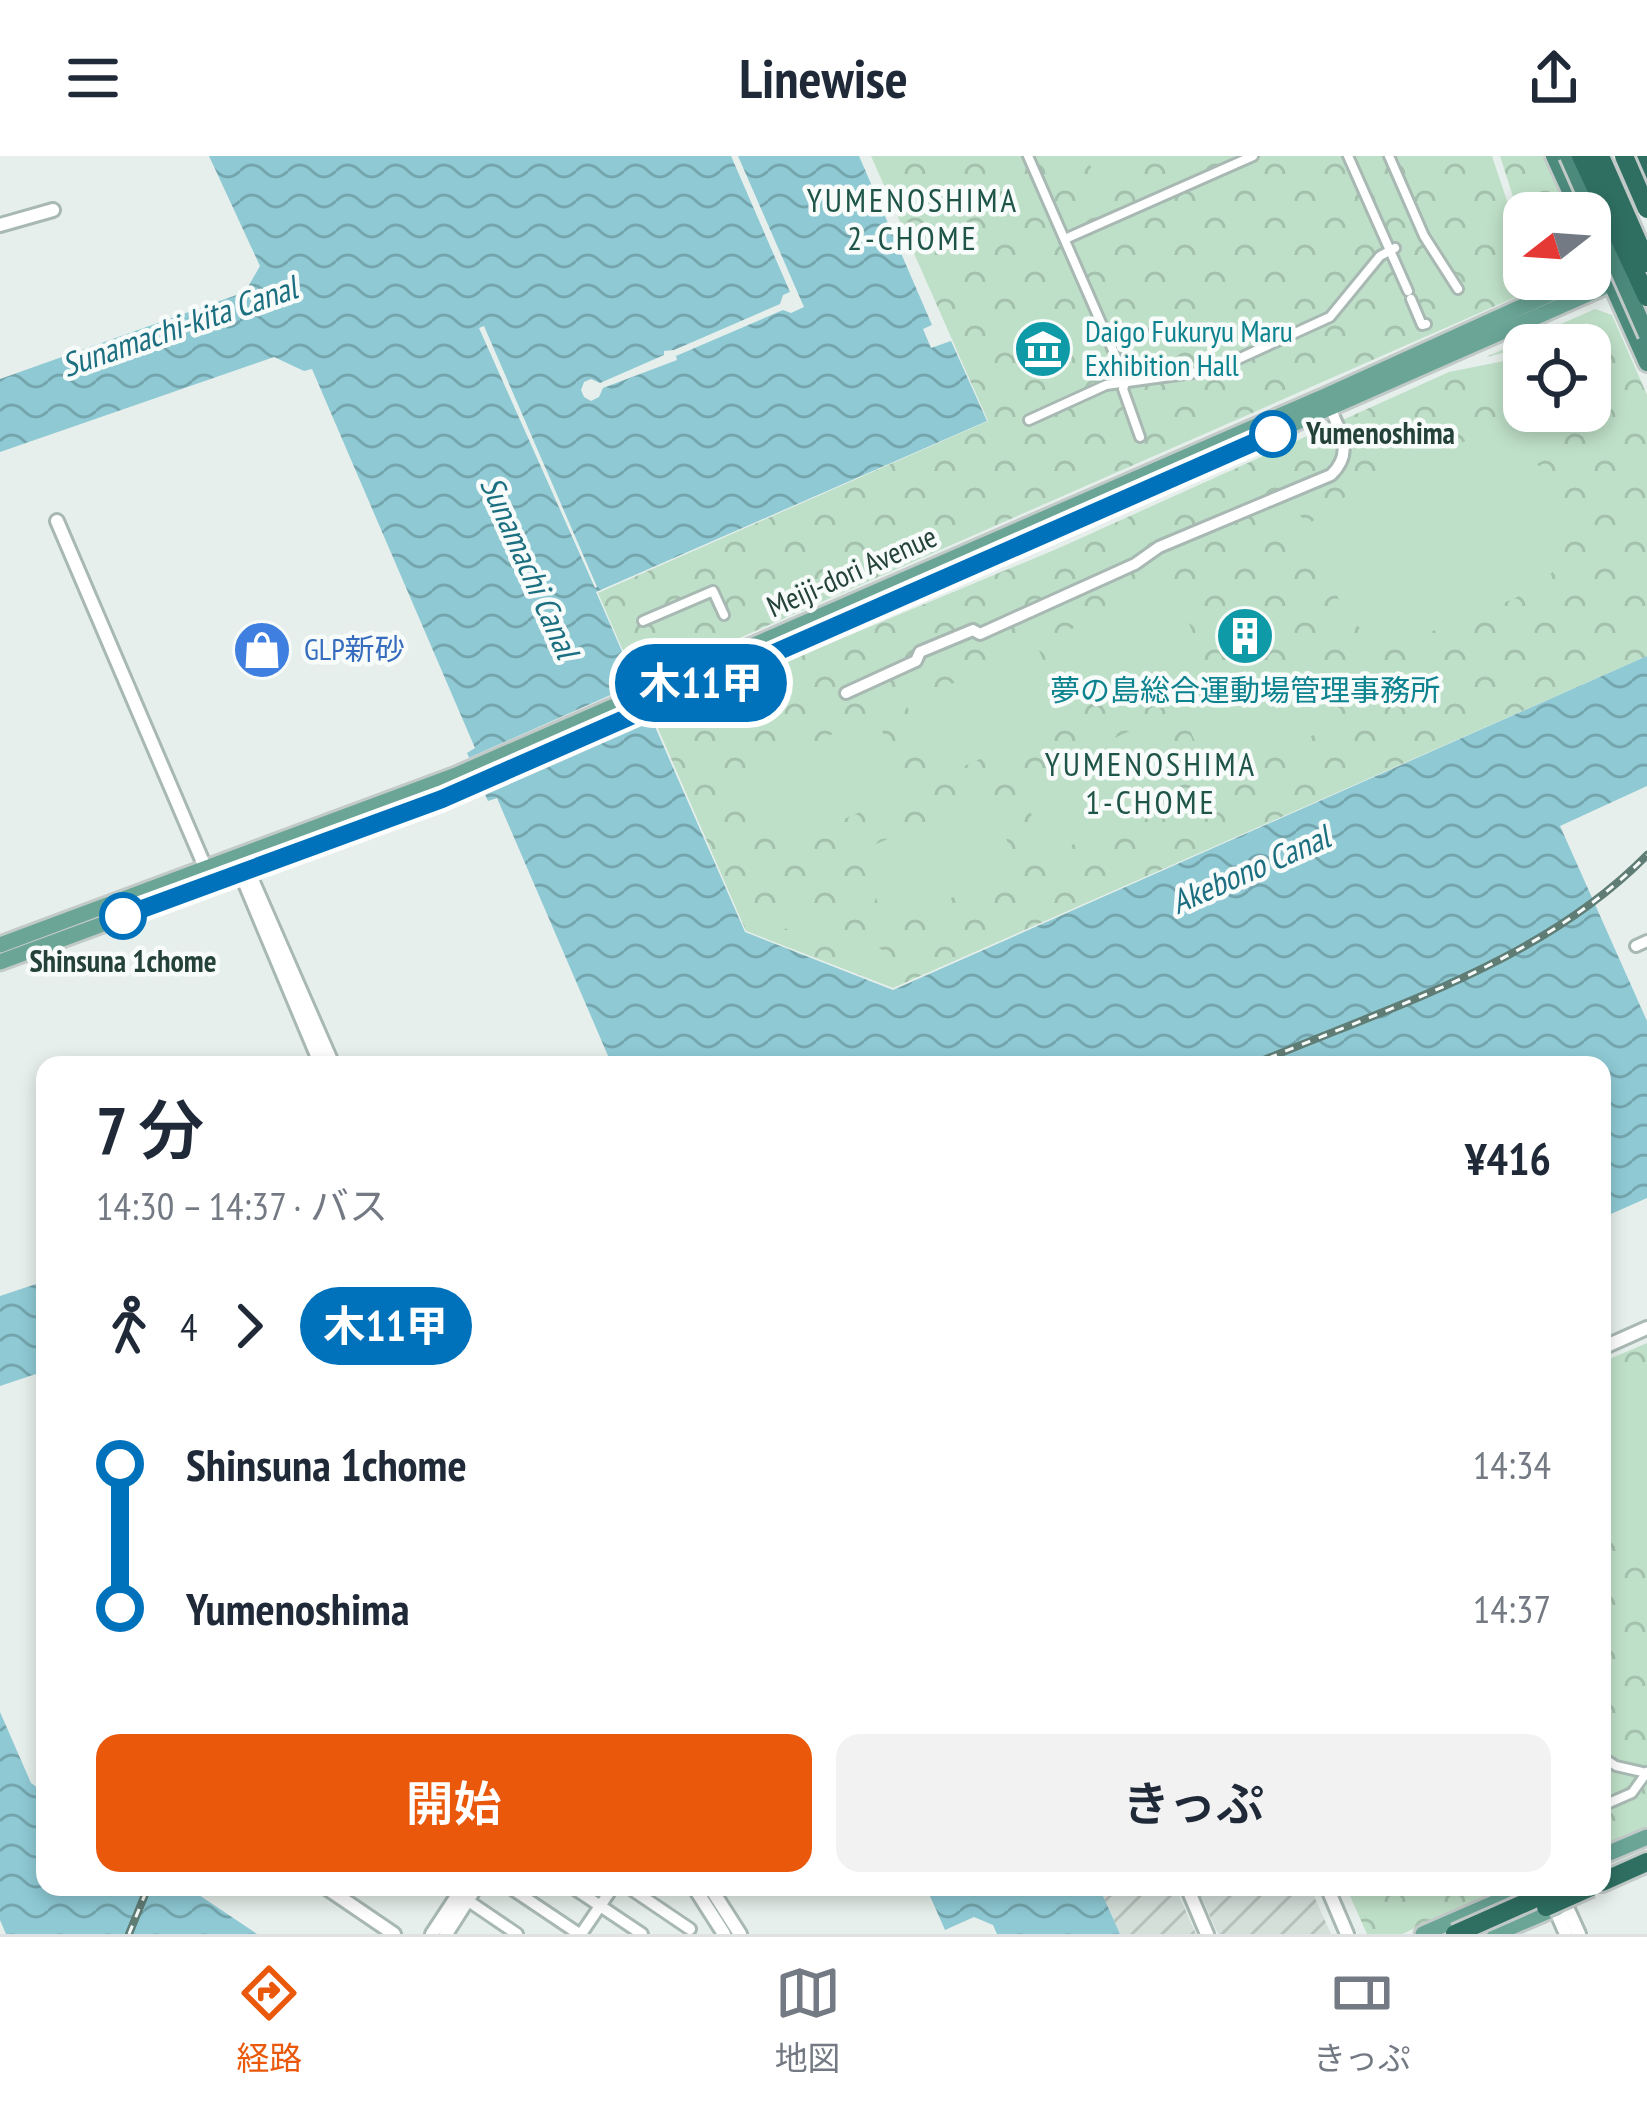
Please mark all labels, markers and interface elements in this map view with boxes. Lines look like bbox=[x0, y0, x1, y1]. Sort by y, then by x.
text: Linewise bbox=[739, 43, 908, 113]
icon: menu bbox=[60, 45, 126, 111]
icon: share bbox=[1521, 45, 1587, 111]
district label: YUMENOSHIMA 2-CHOME bbox=[807, 178, 1019, 259]
north arrow bbox=[1503, 192, 1611, 300]
map controls bbox=[1503, 192, 1611, 432]
water label: Sunamachi-kita Canal bbox=[55, 264, 305, 386]
place label: Daigo Fukuryu Maru Exhibition Hall bbox=[1085, 311, 1293, 384]
museum icon: Daigo Fukuryu Maru Exhibition Hall bbox=[1012, 318, 1074, 380]
button: locate bbox=[1503, 324, 1611, 432]
marker: Yumenoshima bbox=[1251, 412, 1295, 456]
place label: Yumenoshima bbox=[1305, 413, 1455, 452]
water label: Sunamachi Canal bbox=[471, 469, 591, 667]
street label: Meiji-dori Avenue bbox=[760, 516, 942, 625]
building icon: 夢の島総合運動場管理事務所 bbox=[1214, 605, 1276, 667]
shop icon: GLP新砂 bbox=[231, 619, 293, 681]
place label: GLP新砂 bbox=[304, 629, 405, 668]
line badge: 木11甲 bbox=[617, 644, 785, 722]
text: 木11甲 bbox=[639, 655, 763, 710]
place label: 夢の島総合運動場管理事務所 bbox=[1050, 670, 1440, 709]
district label: YUMENOSHIMA 1-CHOME bbox=[1045, 742, 1257, 823]
water label: Akebono Canal bbox=[1164, 813, 1339, 923]
marker: Shinsuna 1chome bbox=[101, 894, 145, 938]
place label: Shinsuna 1chome bbox=[29, 941, 217, 980]
text: 7 分 bbox=[96, 1087, 204, 1172]
text: ¥416 bbox=[1465, 1129, 1551, 1187]
text: 14:30 – 14:37 · バス bbox=[96, 1180, 388, 1231]
icon: walk bbox=[96, 1293, 162, 1359]
icon: forward bbox=[216, 1293, 282, 1359]
text: 木11甲 bbox=[324, 1298, 448, 1353]
text: 4 bbox=[180, 1301, 198, 1352]
text: Shinsuna 1chome bbox=[186, 1435, 467, 1493]
text: 14:34 bbox=[1473, 1439, 1551, 1490]
text: Yumenoshima bbox=[186, 1579, 410, 1637]
text: 14:37 bbox=[1473, 1583, 1551, 1634]
button: 開始 bbox=[96, 1734, 812, 1872]
button: きっぷ bbox=[836, 1734, 1551, 1872]
tab: 経路 bbox=[236, 1960, 302, 2080]
tab: 地図 bbox=[775, 1960, 841, 2080]
tab: きっぷ bbox=[1313, 1960, 1411, 2080]

